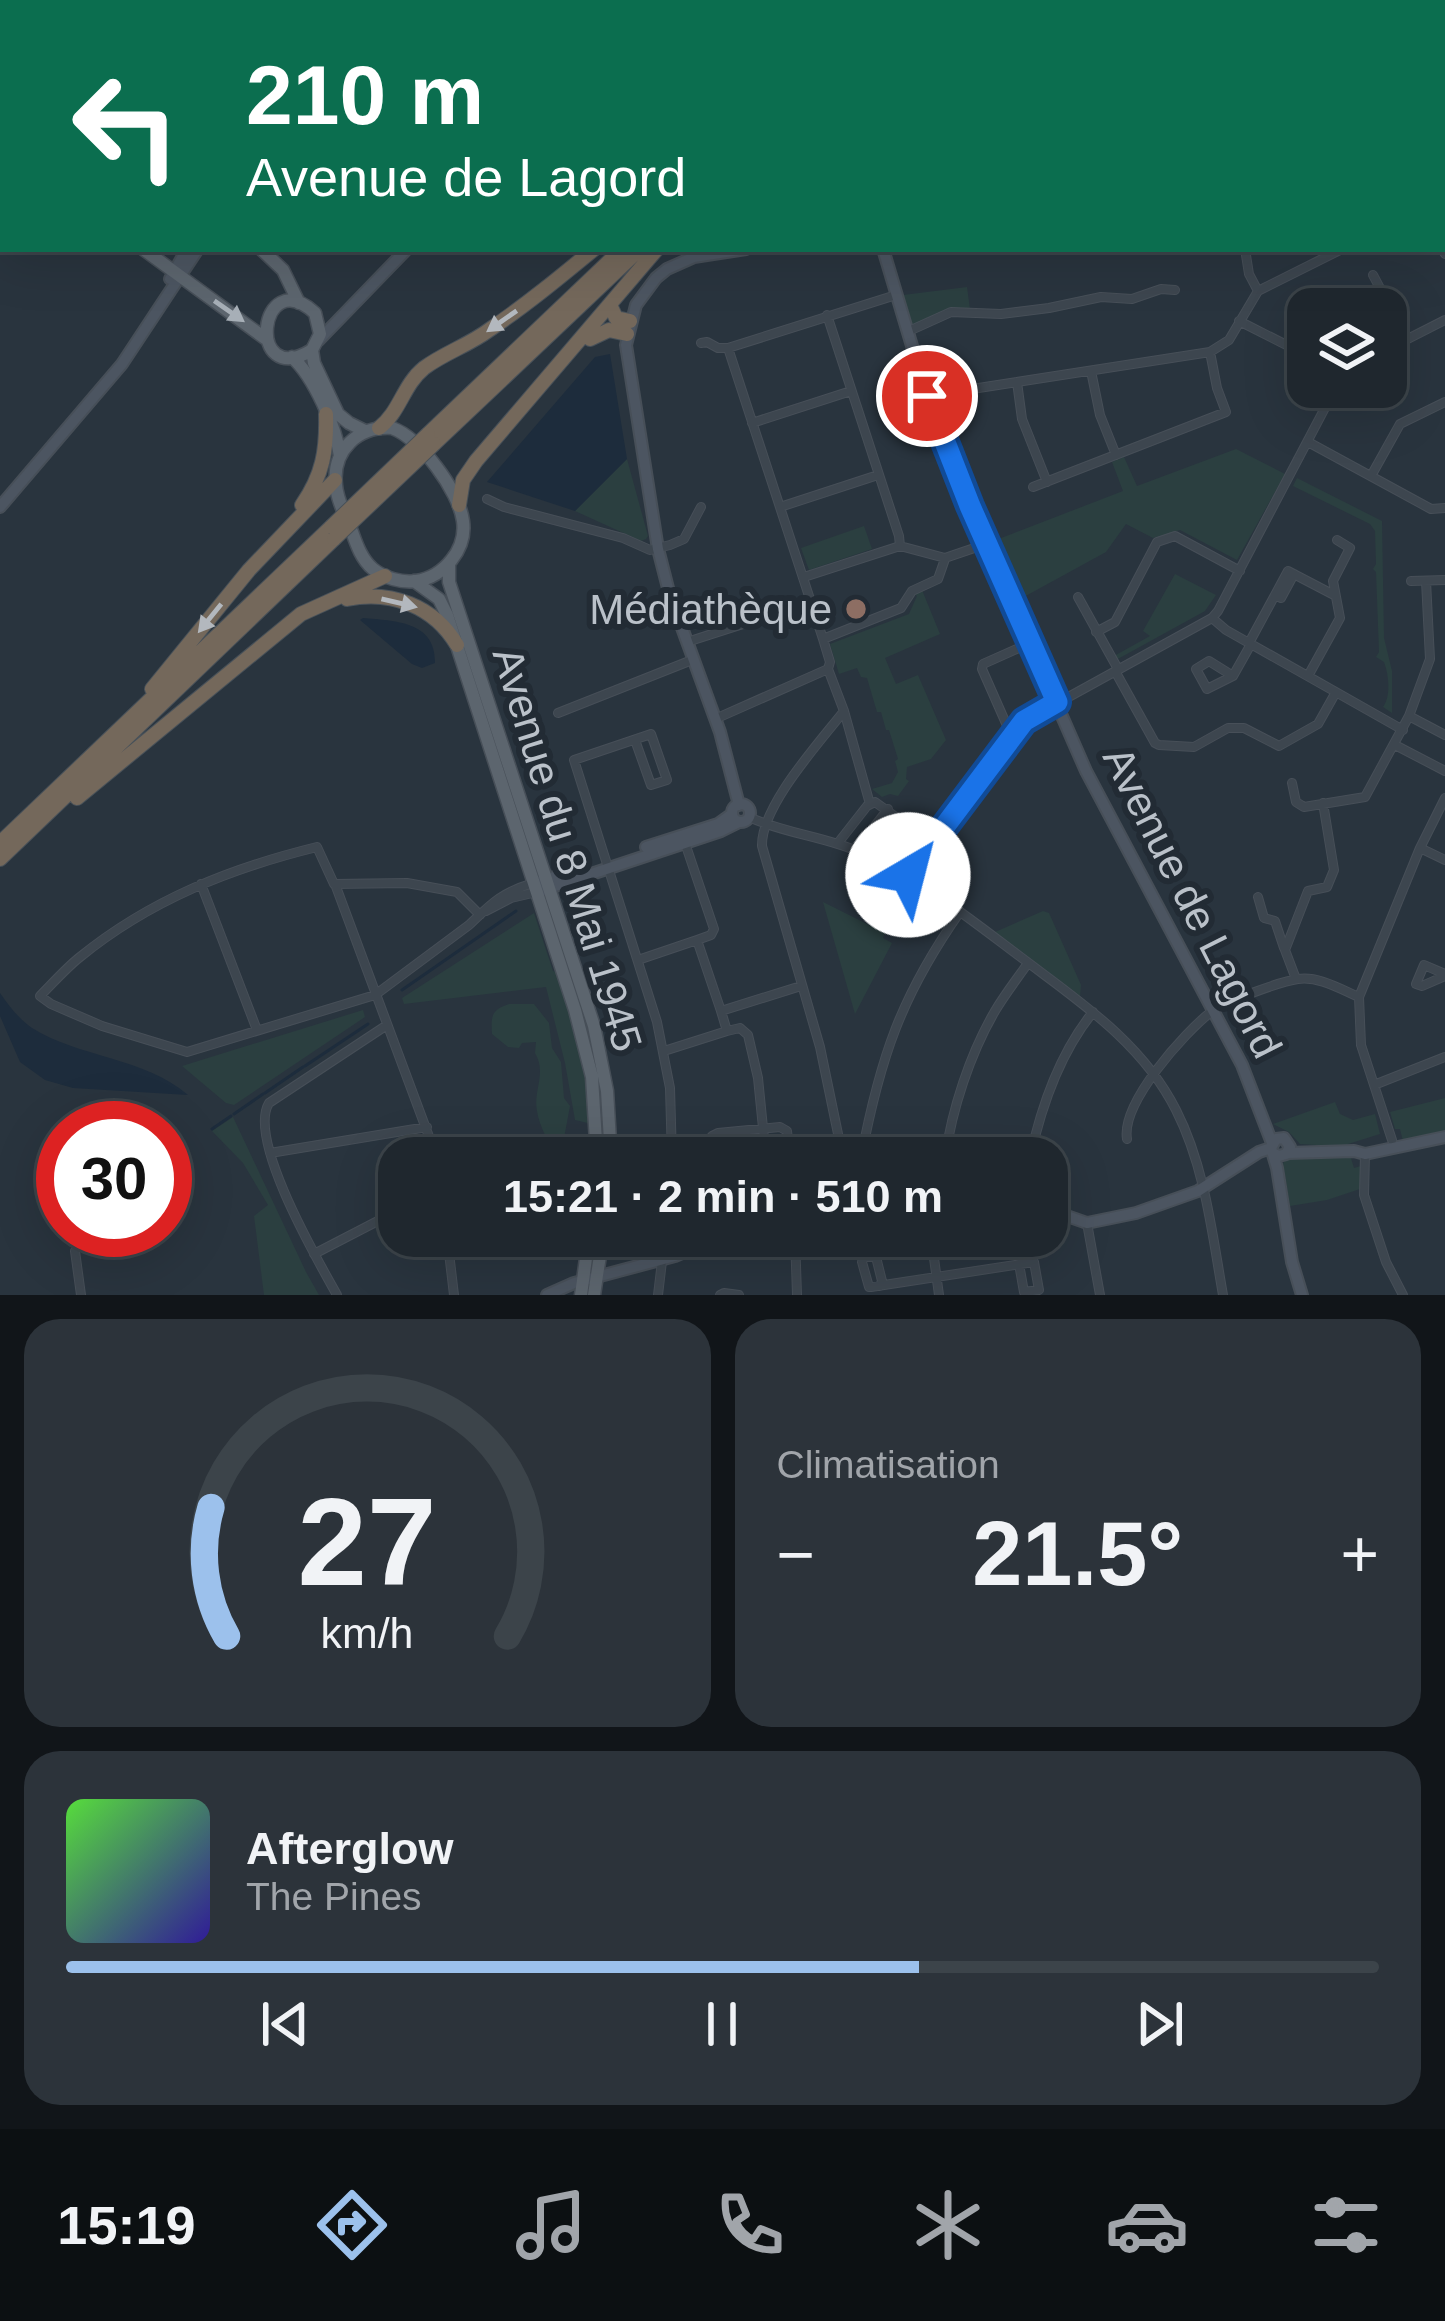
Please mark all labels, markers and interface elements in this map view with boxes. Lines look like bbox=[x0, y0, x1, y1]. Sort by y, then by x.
icon: left bbox=[48, 48, 204, 204]
text: 210 m bbox=[246, 48, 484, 142]
text: Avenue de Lagord bbox=[246, 147, 686, 207]
map controls bbox=[1287, 288, 1407, 408]
button: layers bbox=[1287, 288, 1407, 408]
one-way arrow bbox=[213, 299, 246, 322]
one-way arrow bbox=[486, 309, 519, 332]
pin bbox=[876, 345, 978, 447]
icon: arrive bbox=[894, 363, 960, 429]
place label: Médiathèque bbox=[589, 586, 832, 633]
one-way arrow bbox=[380, 594, 417, 613]
marker: Médiathèque bbox=[843, 596, 869, 622]
one-way arrow bbox=[197, 602, 223, 633]
street label: Avenue du 8 Mai 1945 bbox=[484, 642, 651, 1057]
street label: Avenue de Lagord bbox=[1094, 739, 1291, 1065]
position arrow bbox=[845, 812, 971, 938]
speed limit sign: 30 bbox=[36, 1101, 192, 1257]
text: 15:21 · 2 min · 510 m bbox=[503, 1171, 943, 1222]
text: Climatisation bbox=[777, 1443, 1000, 1486]
text: 27 bbox=[298, 1472, 437, 1611]
text: 21.5° bbox=[972, 1504, 1183, 1604]
text: − bbox=[777, 1517, 815, 1591]
text: + bbox=[1340, 1517, 1379, 1591]
text: km/h bbox=[321, 1609, 414, 1657]
text: Afterglow bbox=[246, 1823, 454, 1874]
text: The Pines bbox=[246, 1875, 422, 1918]
icon: previous bbox=[252, 1991, 318, 2057]
icon: pause bbox=[689, 1991, 755, 2057]
icon: next bbox=[1127, 1991, 1193, 2057]
icon: directions bbox=[310, 2183, 394, 2267]
icon: music bbox=[509, 2183, 593, 2267]
icon: phone bbox=[708, 2183, 792, 2267]
icon: climate bbox=[906, 2183, 990, 2267]
icon: car bbox=[1105, 2183, 1189, 2267]
icon: filters bbox=[1304, 2183, 1388, 2267]
text: 15:19 bbox=[57, 2195, 195, 2255]

